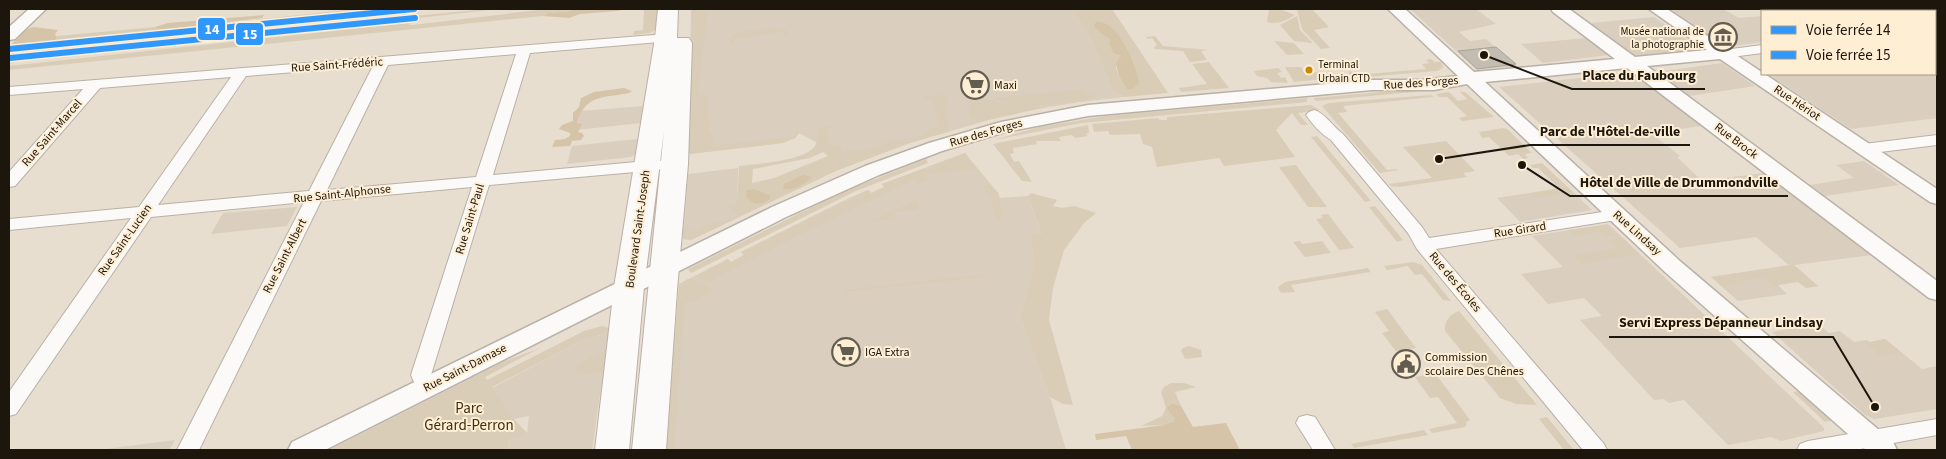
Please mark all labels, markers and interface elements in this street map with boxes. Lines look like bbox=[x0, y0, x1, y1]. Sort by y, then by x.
legend bbox=[1761, 10, 1936, 75]
line badge: 14 bbox=[197, 17, 226, 41]
text: 14 bbox=[205, 20, 220, 40]
text: Voie ferrée 14 bbox=[1806, 20, 1891, 41]
line badge: 15 bbox=[235, 22, 264, 46]
museum icon: Musée national de la photographie bbox=[1708, 22, 1738, 52]
place label: Musée national de la photographie bbox=[1620, 24, 1705, 52]
text: 15 bbox=[243, 25, 257, 45]
text: Voie ferrée 15 bbox=[1806, 45, 1890, 66]
street label: Rue Saint-Frédéric bbox=[290, 53, 384, 77]
place label: Terminal Urbain CTD bbox=[1318, 57, 1370, 86]
callout: Place du Faubourg bbox=[1572, 60, 1705, 89]
marker: Terminal Urbain CTD bbox=[1304, 65, 1314, 75]
text: Place du Faubourg bbox=[1582, 66, 1696, 86]
supermarket icon: Maxi bbox=[960, 70, 990, 100]
street label: Rue des Forges bbox=[1383, 72, 1459, 94]
place label: Maxi bbox=[994, 77, 1017, 94]
street label: Rue Hériot bbox=[1770, 81, 1824, 125]
street label: Rue Saint-Marcel bbox=[18, 96, 86, 170]
street label: Rue des Forges bbox=[948, 115, 1024, 151]
callout: Parc de l'Hôtel-de-ville bbox=[1530, 116, 1690, 145]
street label: Rue Brock bbox=[1711, 119, 1761, 163]
text: Parc de l'Hôtel-de-ville bbox=[1540, 122, 1680, 142]
callout: Hôtel de Ville de Drummondville bbox=[1570, 167, 1788, 196]
street label: Boulevard Saint-Joseph bbox=[621, 169, 655, 289]
text: Hôtel de Ville de Drummondville bbox=[1580, 173, 1778, 193]
street label: Rue Saint-Alphonse bbox=[292, 180, 392, 208]
street label: Rue Saint-Paul bbox=[451, 182, 489, 256]
street label: Rue Saint-Lucien bbox=[94, 201, 156, 279]
street label: Rue Lindsay bbox=[1609, 206, 1665, 260]
street label: Rue Saint-Albert bbox=[259, 216, 311, 296]
street label: Rue Girard bbox=[1493, 217, 1547, 243]
street label: Rue des Écoles bbox=[1425, 248, 1485, 316]
callout: Servi Express Dépanneur Lindsay bbox=[1609, 308, 1833, 337]
text: Servi Express Dépanneur Lindsay bbox=[1619, 313, 1824, 333]
supermarket icon: IGA Extra bbox=[831, 337, 861, 367]
street label: Rue Saint-Damase bbox=[420, 340, 510, 396]
place label: IGA Extra bbox=[865, 344, 909, 361]
public building icon: Commission scolaire Des Chênes bbox=[1391, 349, 1421, 379]
place label: Commission scolaire Des Chênes bbox=[1425, 349, 1524, 380]
park label: Parc Gérard-Perron bbox=[424, 398, 514, 436]

